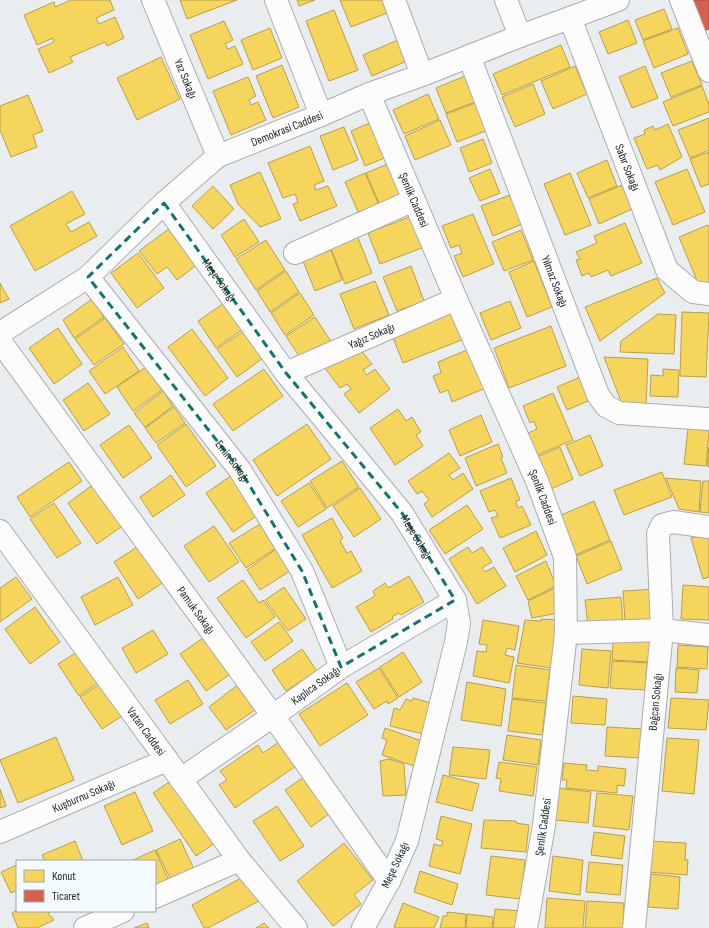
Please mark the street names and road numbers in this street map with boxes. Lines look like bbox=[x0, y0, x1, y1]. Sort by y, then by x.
street label: Yaz Sokağı bbox=[170, 57, 200, 101]
street label: Demokrasi Caddesi bbox=[249, 108, 325, 150]
street label: Sabır Sokağı bbox=[611, 142, 643, 193]
street label: Şenlik Caddesi bbox=[395, 170, 432, 230]
street label: Yılmaz Sokağı bbox=[538, 254, 571, 309]
street label: Meşe Sokağı bbox=[198, 256, 239, 305]
street label: Yağız Sokağı bbox=[346, 320, 397, 353]
street label: Emin Sokağı bbox=[212, 438, 253, 485]
street label: Şenlik Caddesi bbox=[525, 467, 560, 527]
street label: Meşe Sokağı bbox=[397, 512, 435, 562]
street label: Pamuk Sokağı bbox=[173, 584, 218, 637]
street label: Kaplıca Sokağı bbox=[288, 663, 343, 708]
street label: Bağcan Sokağı bbox=[646, 673, 666, 731]
street label: Vatan Caddesi bbox=[123, 704, 168, 759]
street label: Kuşburnu Sokağı bbox=[50, 776, 117, 816]
street label: Şenlik Caddesi bbox=[532, 797, 555, 857]
street label: Meşe Sokağı bbox=[378, 840, 413, 891]

